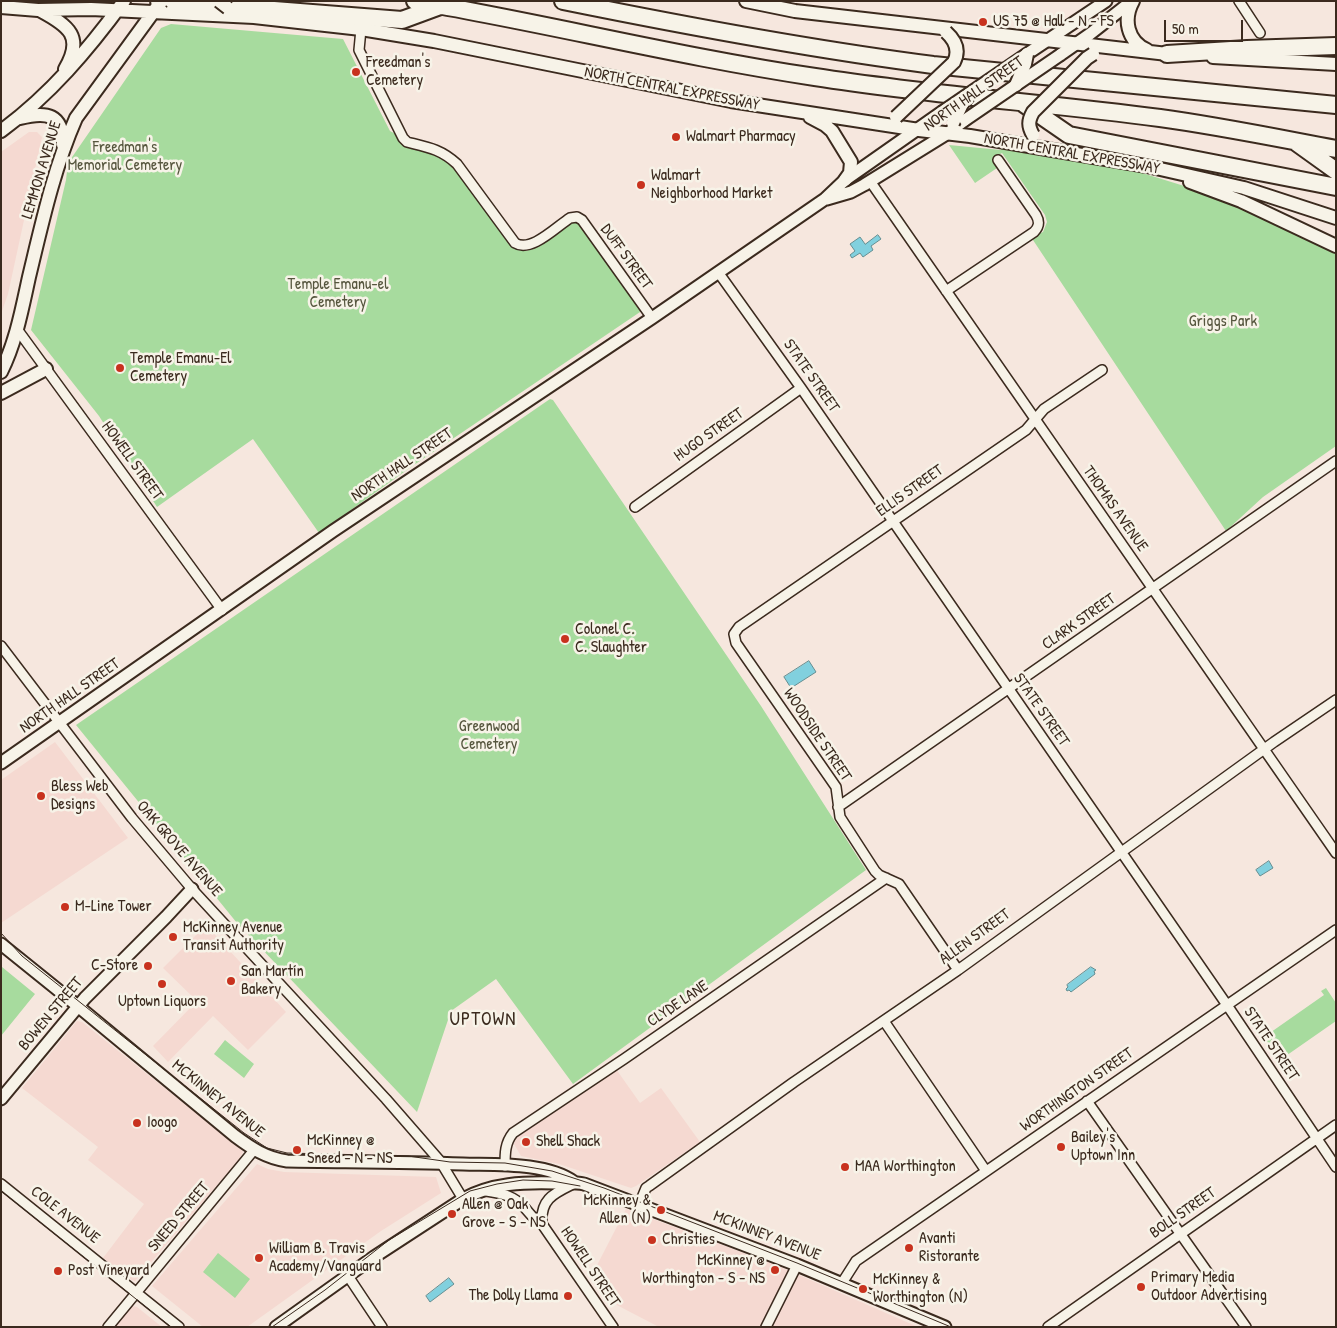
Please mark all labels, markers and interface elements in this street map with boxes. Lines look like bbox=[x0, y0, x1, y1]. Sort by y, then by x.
scale bar bbox=[1167, 10, 1246, 42]
place label: US 75 @ Hall - N - FS bbox=[993, 12, 1114, 32]
marker: US 75 @ Hall - N - FS bbox=[977, 16, 989, 28]
text: 50 m bbox=[1172, 18, 1199, 39]
street label: NORTH HALL STREET bbox=[920, 52, 1028, 136]
place label: Freedman's Cemetery bbox=[366, 53, 430, 91]
street label: NORTH CENTRAL EXPRESSWAY bbox=[583, 63, 761, 115]
marker: Freedman's Cemetery bbox=[350, 66, 362, 78]
street label: LEMMON AVENUE bbox=[18, 119, 66, 221]
place label: Walmart Pharmacy bbox=[686, 127, 796, 147]
street label: NORTH CENTRAL EXPRESSWAY bbox=[983, 129, 1161, 179]
marker: Walmart Pharmacy bbox=[670, 131, 682, 143]
park label: Freedman's Memorial Cemetery bbox=[68, 138, 182, 176]
place label: Walmart Neighborhood Market bbox=[651, 166, 773, 204]
marker: Walmart Neighborhood Market bbox=[635, 179, 647, 191]
street label: DUFF STREET bbox=[596, 221, 656, 293]
park label: Temple Emanu-el Cemetery bbox=[288, 275, 388, 313]
park label: Griggs Park bbox=[1189, 312, 1257, 332]
street label: STATE STREET bbox=[779, 336, 843, 416]
place label: Temple Emanu-El Cemetery bbox=[130, 349, 232, 387]
marker: Temple Emanu-El Cemetery bbox=[114, 362, 126, 374]
street label: HUGO STREET bbox=[671, 404, 747, 466]
street label: HOWELL STREET bbox=[97, 418, 167, 504]
street label: NORTH HALL STREET bbox=[348, 424, 456, 506]
street label: ELLIS STREET bbox=[873, 461, 947, 521]
street label: THOMAS AVENUE bbox=[1078, 462, 1152, 556]
street label: CLARK STREET bbox=[1038, 590, 1120, 654]
place label: Colonel C. C. Slaughter bbox=[575, 620, 647, 658]
marker: Colonel C. C. Slaughter bbox=[559, 633, 571, 645]
street label: NORTH HALL STREET bbox=[16, 654, 124, 738]
street label: STATE STREET bbox=[1009, 670, 1073, 750]
street label: WOODSIDE STREET bbox=[779, 685, 855, 785]
park label: Greenwood Cemetery bbox=[459, 717, 519, 755]
place label: Bless Web Designs bbox=[51, 777, 109, 815]
marker: Bless Web Designs bbox=[35, 790, 47, 802]
street label: OAK GROVE AVENUE bbox=[132, 797, 226, 901]
place label: M-Line Tower bbox=[75, 897, 152, 917]
marker: M-Line Tower bbox=[59, 901, 71, 913]
street label: ALLEN STREET bbox=[936, 905, 1014, 969]
place label: McKinney Avenue Transit Authority bbox=[183, 918, 284, 956]
marker: McKinney Avenue Transit Authority bbox=[167, 931, 179, 943]
place label: C-Store bbox=[91, 956, 138, 976]
marker: C-Store bbox=[142, 960, 154, 972]
place label: San Martín Bakery bbox=[241, 962, 304, 1000]
street label: BOWEN STREET bbox=[15, 973, 87, 1055]
marker: San Martín Bakery bbox=[225, 975, 237, 987]
street label: CLYDE LANE bbox=[644, 977, 712, 1031]
marker: Uptown Liquors bbox=[156, 978, 168, 990]
place label: Uptown Liquors bbox=[118, 992, 206, 1012]
street label: STATE STREET bbox=[1239, 1004, 1303, 1084]
district label: UPTOWN bbox=[449, 1009, 517, 1031]
street label: WORTHINGTON STREET bbox=[1017, 1044, 1137, 1136]
street label: MCKINNEY AVENUE bbox=[168, 1056, 268, 1142]
place label: Ioogo bbox=[147, 1113, 177, 1133]
marker: Ioogo bbox=[131, 1117, 143, 1129]
place label: Bailey's Uptown Inn bbox=[1071, 1128, 1135, 1166]
place label: McKinney @ Sneed - N - NS bbox=[307, 1131, 393, 1169]
place label: Shell Shack bbox=[536, 1132, 600, 1152]
marker: Shell Shack bbox=[520, 1136, 532, 1148]
marker: Bailey's Uptown Inn bbox=[1055, 1141, 1067, 1153]
marker: McKinney @ Sneed - N - NS bbox=[291, 1144, 303, 1156]
place label: MAA Worthington bbox=[855, 1157, 956, 1177]
marker: MAA Worthington bbox=[839, 1161, 851, 1173]
street label: SNEED STREET bbox=[144, 1178, 214, 1256]
street label: COLE AVENUE bbox=[27, 1182, 103, 1248]
street label: BOLL STREET bbox=[1146, 1183, 1220, 1243]
place label: McKinney & Allen (N) bbox=[584, 1191, 651, 1229]
place label: Allen @ Oak Grove - S - NS bbox=[462, 1195, 546, 1233]
marker: McKinney & Allen (N) bbox=[655, 1204, 667, 1216]
street label: MCKINNEY AVENUE bbox=[711, 1207, 823, 1265]
marker: Allen @ Oak Grove - S - NS bbox=[446, 1208, 458, 1220]
street label: HOWELL STREET bbox=[556, 1223, 624, 1311]
place label: Avanti Ristorante bbox=[919, 1229, 979, 1267]
place label: Christies bbox=[662, 1230, 715, 1250]
marker: Christies bbox=[646, 1234, 658, 1246]
place label: William B. Travis Academy/Vanguard bbox=[269, 1239, 381, 1277]
marker: Avanti Ristorante bbox=[903, 1242, 915, 1254]
place label: McKinney @ Worthington - S - NS bbox=[642, 1251, 765, 1289]
marker: William B. Travis Academy/Vanguard bbox=[253, 1252, 265, 1264]
place label: Post Vineyard bbox=[68, 1261, 149, 1281]
marker: McKinney @ Worthington - S - NS bbox=[769, 1264, 781, 1276]
marker: Post Vineyard bbox=[52, 1265, 64, 1277]
place label: Primary Media Outdoor Advertising bbox=[1151, 1268, 1267, 1306]
place label: McKinney & Worthington (N) bbox=[873, 1270, 968, 1308]
marker: Primary Media Outdoor Advertising bbox=[1135, 1281, 1147, 1293]
marker: McKinney & Worthington (N) bbox=[857, 1283, 869, 1295]
place label: The Dolly Llama bbox=[469, 1286, 558, 1306]
marker: The Dolly Llama bbox=[562, 1290, 574, 1302]

